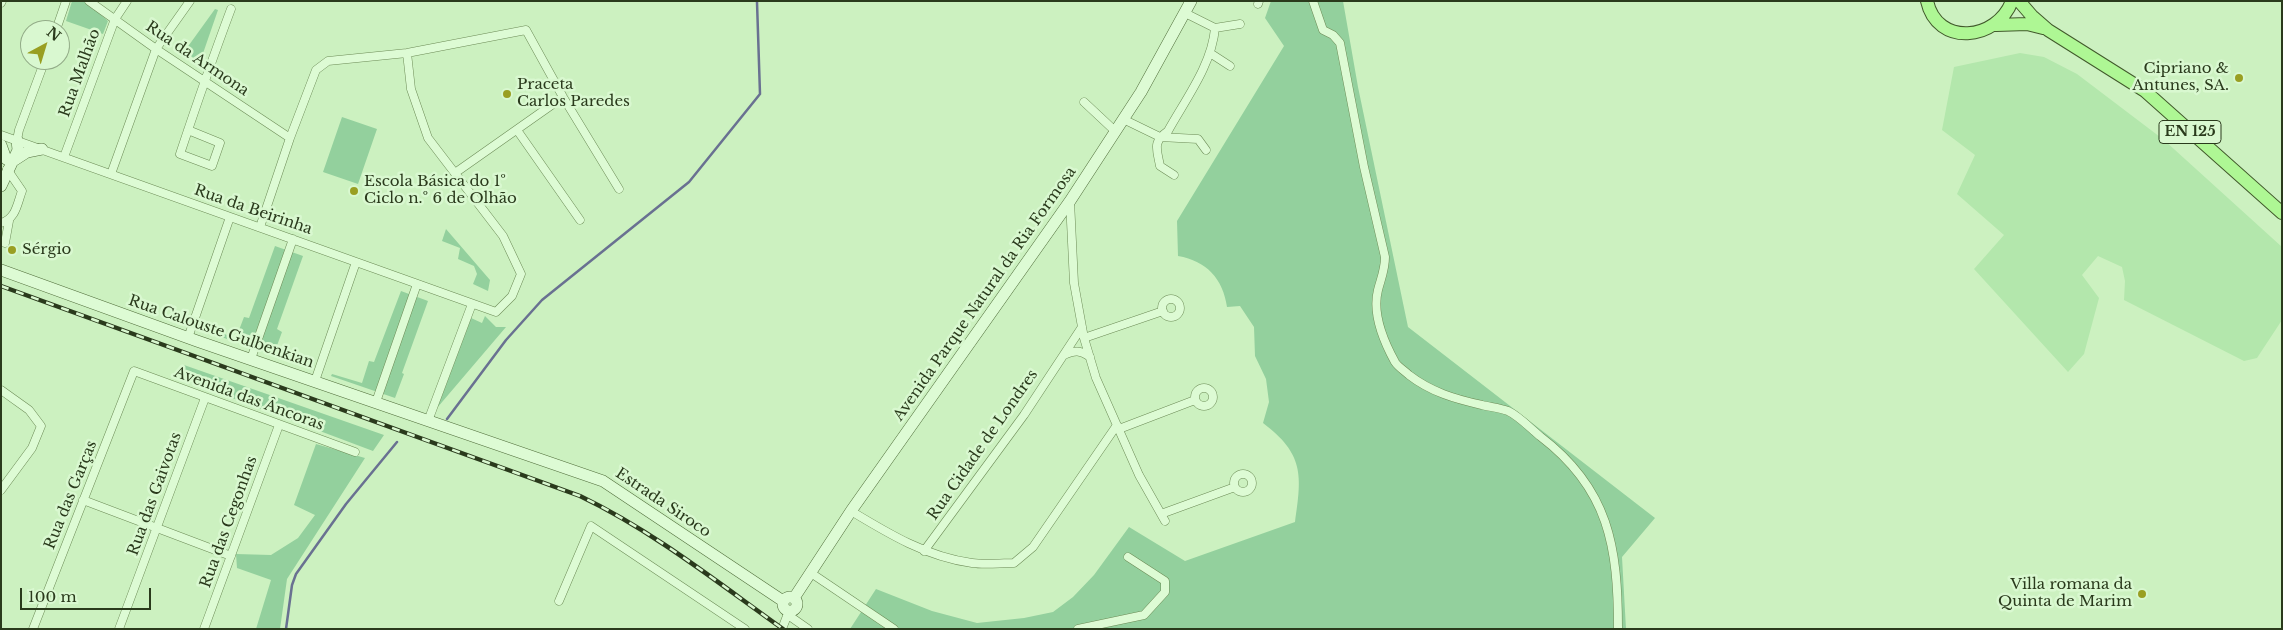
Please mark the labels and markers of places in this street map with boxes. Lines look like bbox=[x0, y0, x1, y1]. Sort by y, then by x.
place label: Cipriano & Antunes, SA. bbox=[2132, 60, 2229, 95]
marker: Cipriano & Antunes, SA. bbox=[2233, 72, 2245, 84]
place label: Praceta Carlos Paredes bbox=[517, 76, 630, 111]
marker: Praceta Carlos Paredes bbox=[501, 88, 513, 100]
place label: Escola Básica do 1º Ciclo n.º 6 de Olhão bbox=[364, 173, 517, 208]
marker: Escola Básica do 1º Ciclo n.º 6 de Olhão bbox=[348, 185, 360, 197]
place label: Sérgio bbox=[22, 241, 71, 259]
marker: Sérgio bbox=[6, 244, 18, 256]
place label: Villa romana da Quinta de Marim bbox=[1998, 576, 2132, 611]
marker: Villa romana da Quinta de Marim bbox=[2136, 588, 2148, 600]

